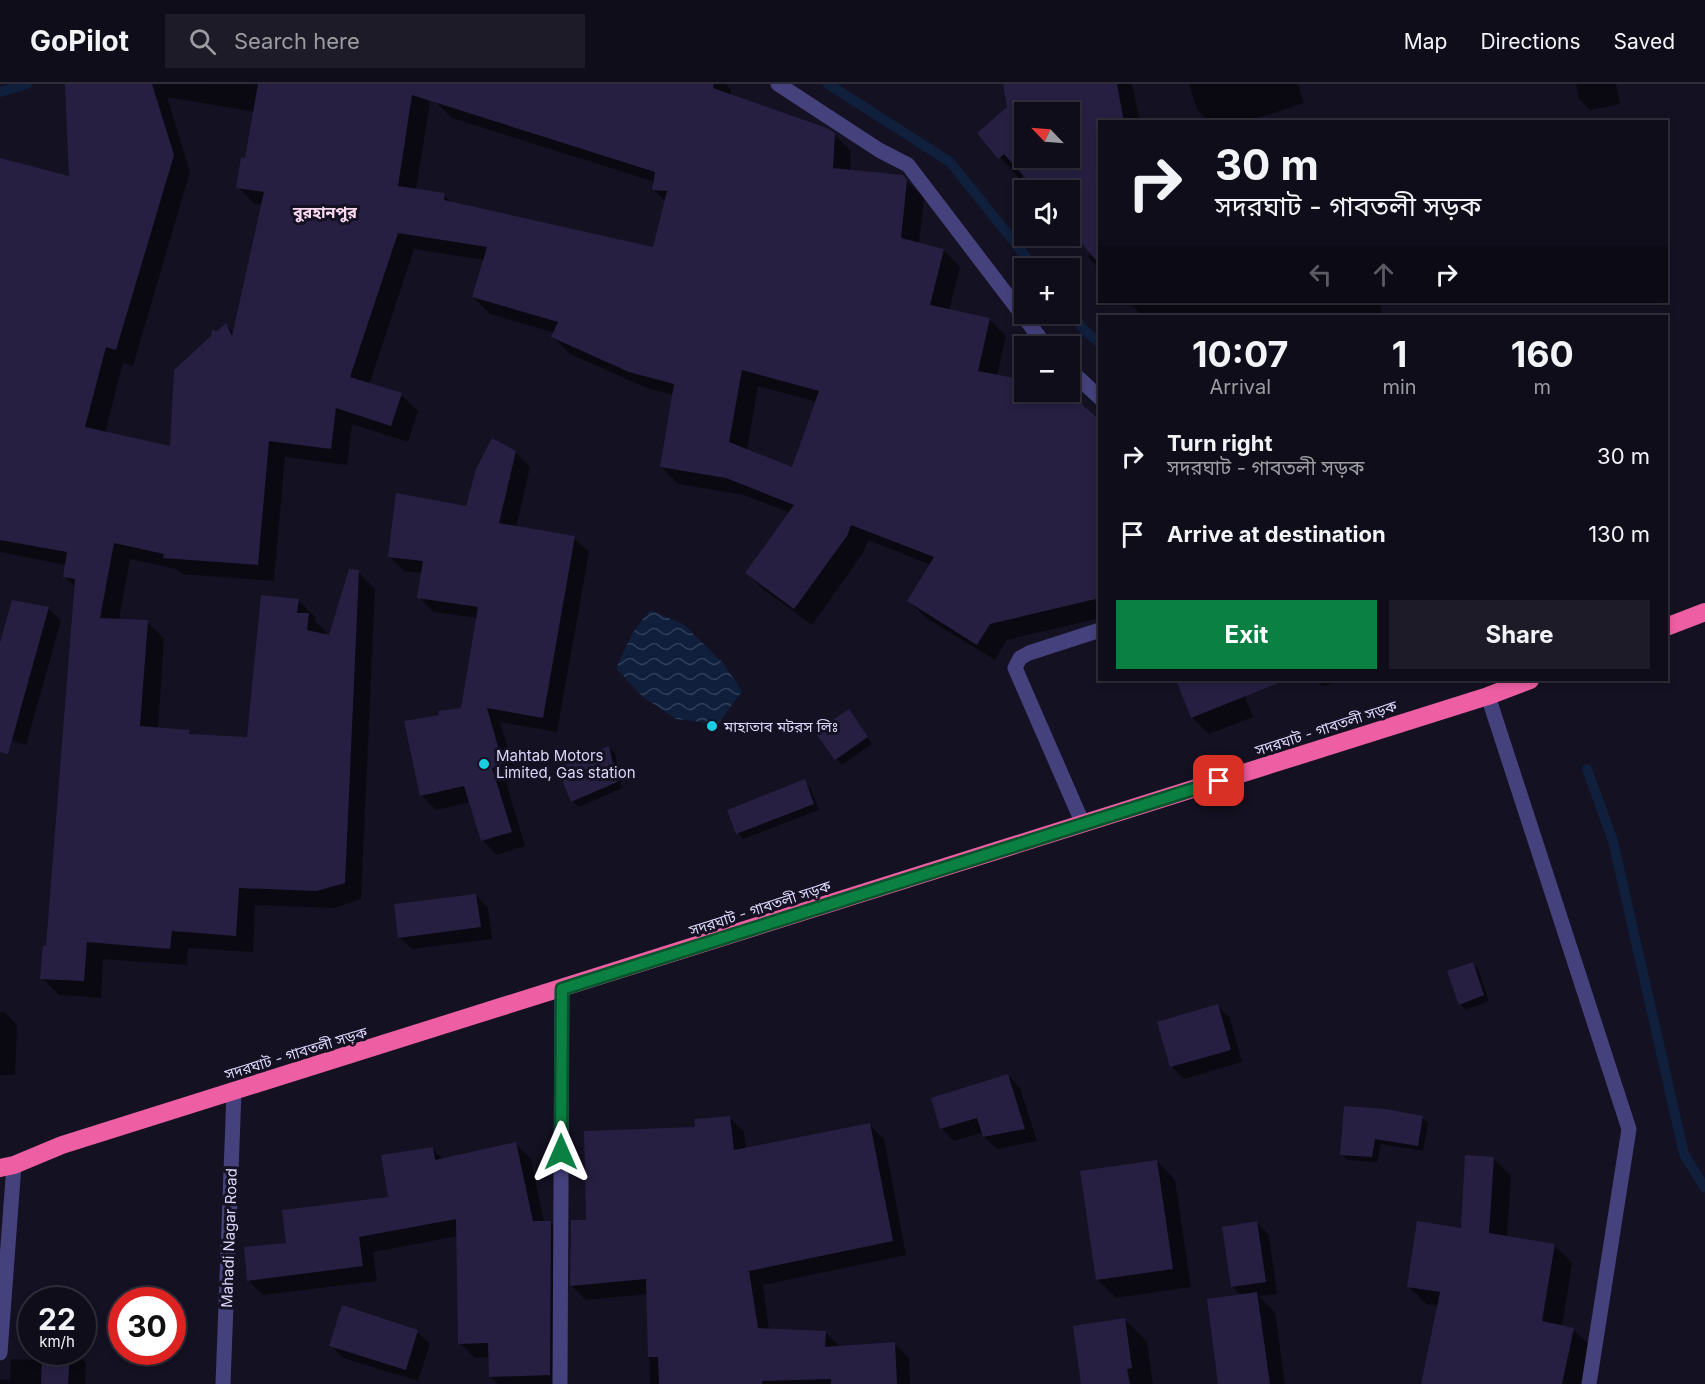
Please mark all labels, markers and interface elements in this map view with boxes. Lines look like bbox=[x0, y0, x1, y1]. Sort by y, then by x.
search box bbox=[165, 14, 585, 68]
text: GoPilot bbox=[30, 24, 129, 58]
icon: search bbox=[186, 25, 219, 58]
text: Search here bbox=[234, 28, 360, 54]
text: Map bbox=[1404, 29, 1447, 54]
text: Directions bbox=[1480, 29, 1581, 54]
text: Saved bbox=[1614, 29, 1675, 54]
north arrow bbox=[1014, 102, 1080, 168]
map controls bbox=[1014, 102, 1080, 402]
text: 30 m bbox=[1215, 139, 1319, 190]
icon: right bbox=[1116, 144, 1194, 222]
button: sound bbox=[1014, 180, 1080, 246]
text: সদরঘাট - গাবতলী সড়ক bbox=[1215, 190, 1481, 223]
district label: বুরহানপুর bbox=[292, 202, 357, 223]
button: + bbox=[1014, 258, 1080, 324]
icon: left bbox=[1304, 258, 1337, 291]
icon: ahead bbox=[1367, 258, 1400, 291]
icon: right bbox=[1430, 258, 1463, 291]
text: 10:07 bbox=[1192, 332, 1288, 376]
text: 1 bbox=[1392, 332, 1407, 376]
text: 160 bbox=[1511, 332, 1574, 376]
button: − bbox=[1014, 336, 1080, 402]
text: Arrival bbox=[1209, 375, 1271, 399]
text: min bbox=[1382, 375, 1417, 399]
text: m bbox=[1534, 375, 1551, 399]
text: Turn right bbox=[1167, 430, 1273, 456]
icon: right bbox=[1116, 440, 1149, 473]
text: 30 m bbox=[1597, 443, 1650, 469]
text: সদরঘাট - গাবতলী সড়ক bbox=[1167, 456, 1364, 480]
icon: arrive bbox=[1116, 518, 1149, 551]
text: Arrive at destination bbox=[1167, 521, 1386, 547]
text: 130 m bbox=[1588, 521, 1650, 547]
button: Exit bbox=[1116, 600, 1377, 669]
button: Share bbox=[1389, 600, 1650, 669]
street label: সদরঘাট - গাবতলী সড়ক bbox=[1252, 696, 1400, 760]
place label: মাহাতাব মটরস লিঃ bbox=[723, 717, 838, 736]
marker: মাহাতাব মটরস লিঃ bbox=[705, 719, 719, 733]
place label: Mahtab Motors Limited, Gas station bbox=[496, 746, 636, 782]
pin bbox=[1193, 755, 1244, 806]
marker: Mahtab Motors Limited, Gas station bbox=[477, 757, 491, 771]
icon: arrive bbox=[1202, 764, 1235, 797]
street label: সদরঘাট - গাবতলী সড়ক bbox=[686, 876, 834, 940]
street label: সদরঘাট - গাবতলী সড়ক bbox=[222, 1022, 370, 1084]
position arrow bbox=[529, 1120, 593, 1184]
street label: Mahadi Nagar Road bbox=[217, 1168, 241, 1308]
speed limit sign: 30 bbox=[108, 1287, 186, 1365]
text: 22 bbox=[38, 1301, 76, 1337]
text: km/h bbox=[39, 1332, 75, 1351]

